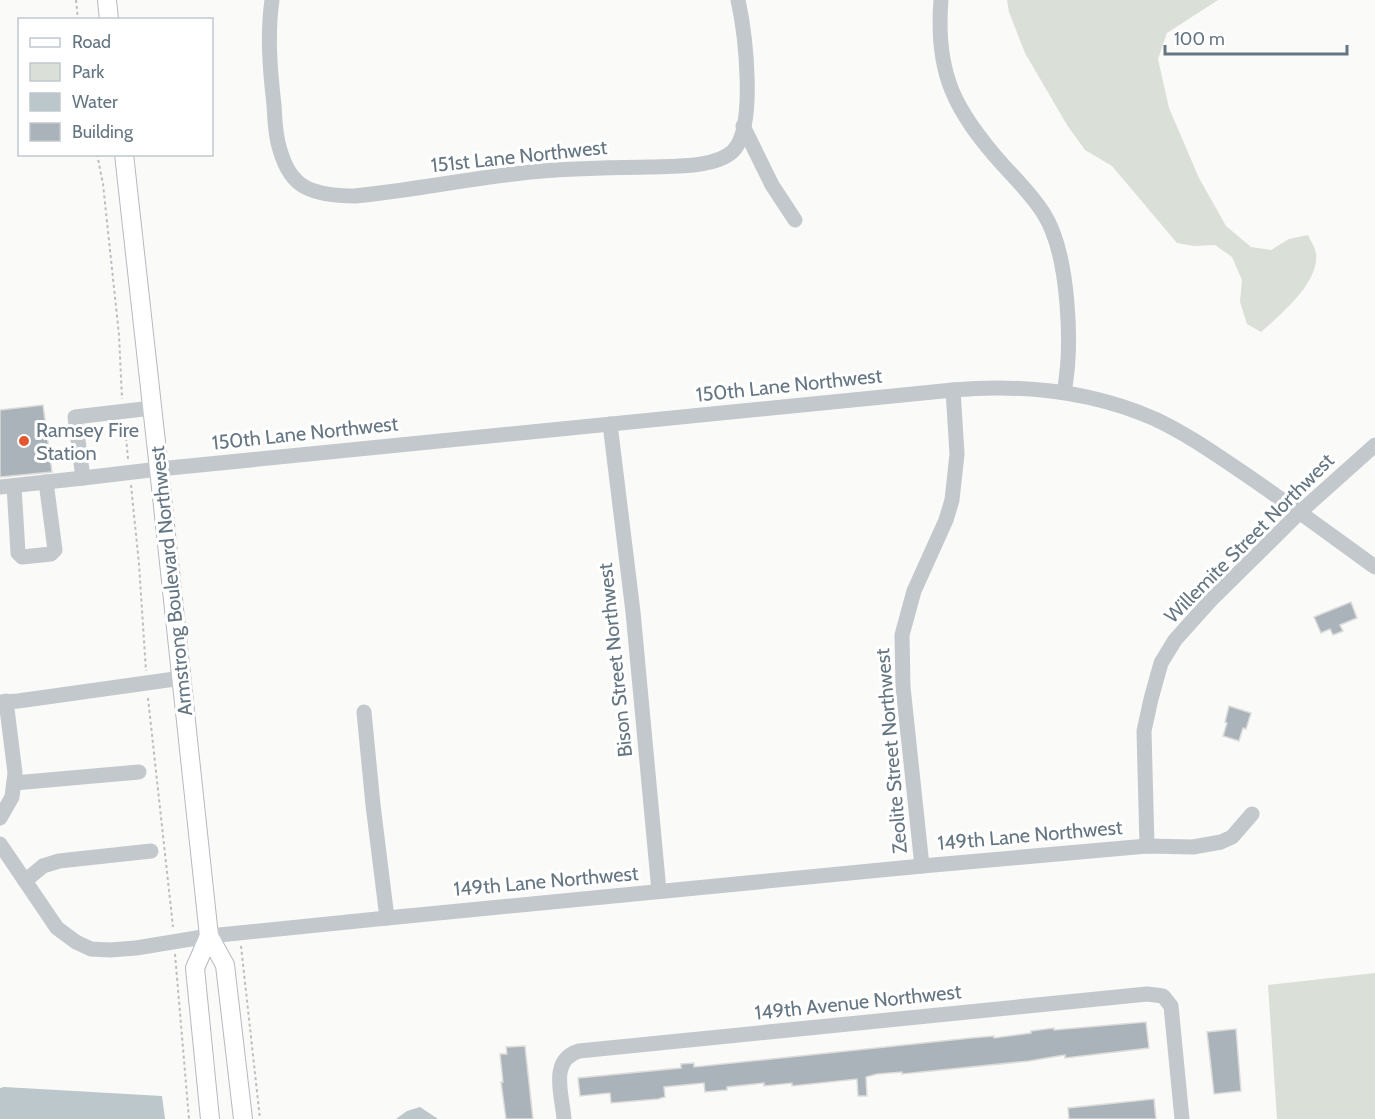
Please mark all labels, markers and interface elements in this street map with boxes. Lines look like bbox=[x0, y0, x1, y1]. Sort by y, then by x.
legend bbox=[18, 18, 213, 156]
scale bar bbox=[1165, 18, 1346, 56]
text: 100 m bbox=[1174, 28, 1225, 50]
text: Road bbox=[72, 31, 111, 53]
text: Park bbox=[72, 61, 105, 83]
text: Water bbox=[72, 91, 118, 113]
text: Building bbox=[72, 121, 134, 143]
street label: 151st Lane Northwest bbox=[430, 135, 609, 177]
street label: 150th Lane Northwest bbox=[695, 363, 884, 407]
street label: 150th Lane Northwest bbox=[211, 411, 400, 455]
place label: Ramsey Fire Station bbox=[36, 418, 139, 465]
marker: Ramsey Fire Station bbox=[17, 434, 31, 448]
street label: Armstrong Boulevard Northwest bbox=[145, 445, 197, 717]
street label: Willemite Street Northwest bbox=[1159, 448, 1339, 628]
street label: Bison Street Northwest bbox=[593, 561, 637, 758]
street label: Zeolite Street Northwest bbox=[870, 647, 912, 855]
street label: 149th Lane Northwest bbox=[937, 815, 1124, 855]
street label: 149th Lane Northwest bbox=[453, 861, 640, 901]
street label: 149th Avenue Northwest bbox=[753, 979, 963, 1025]

